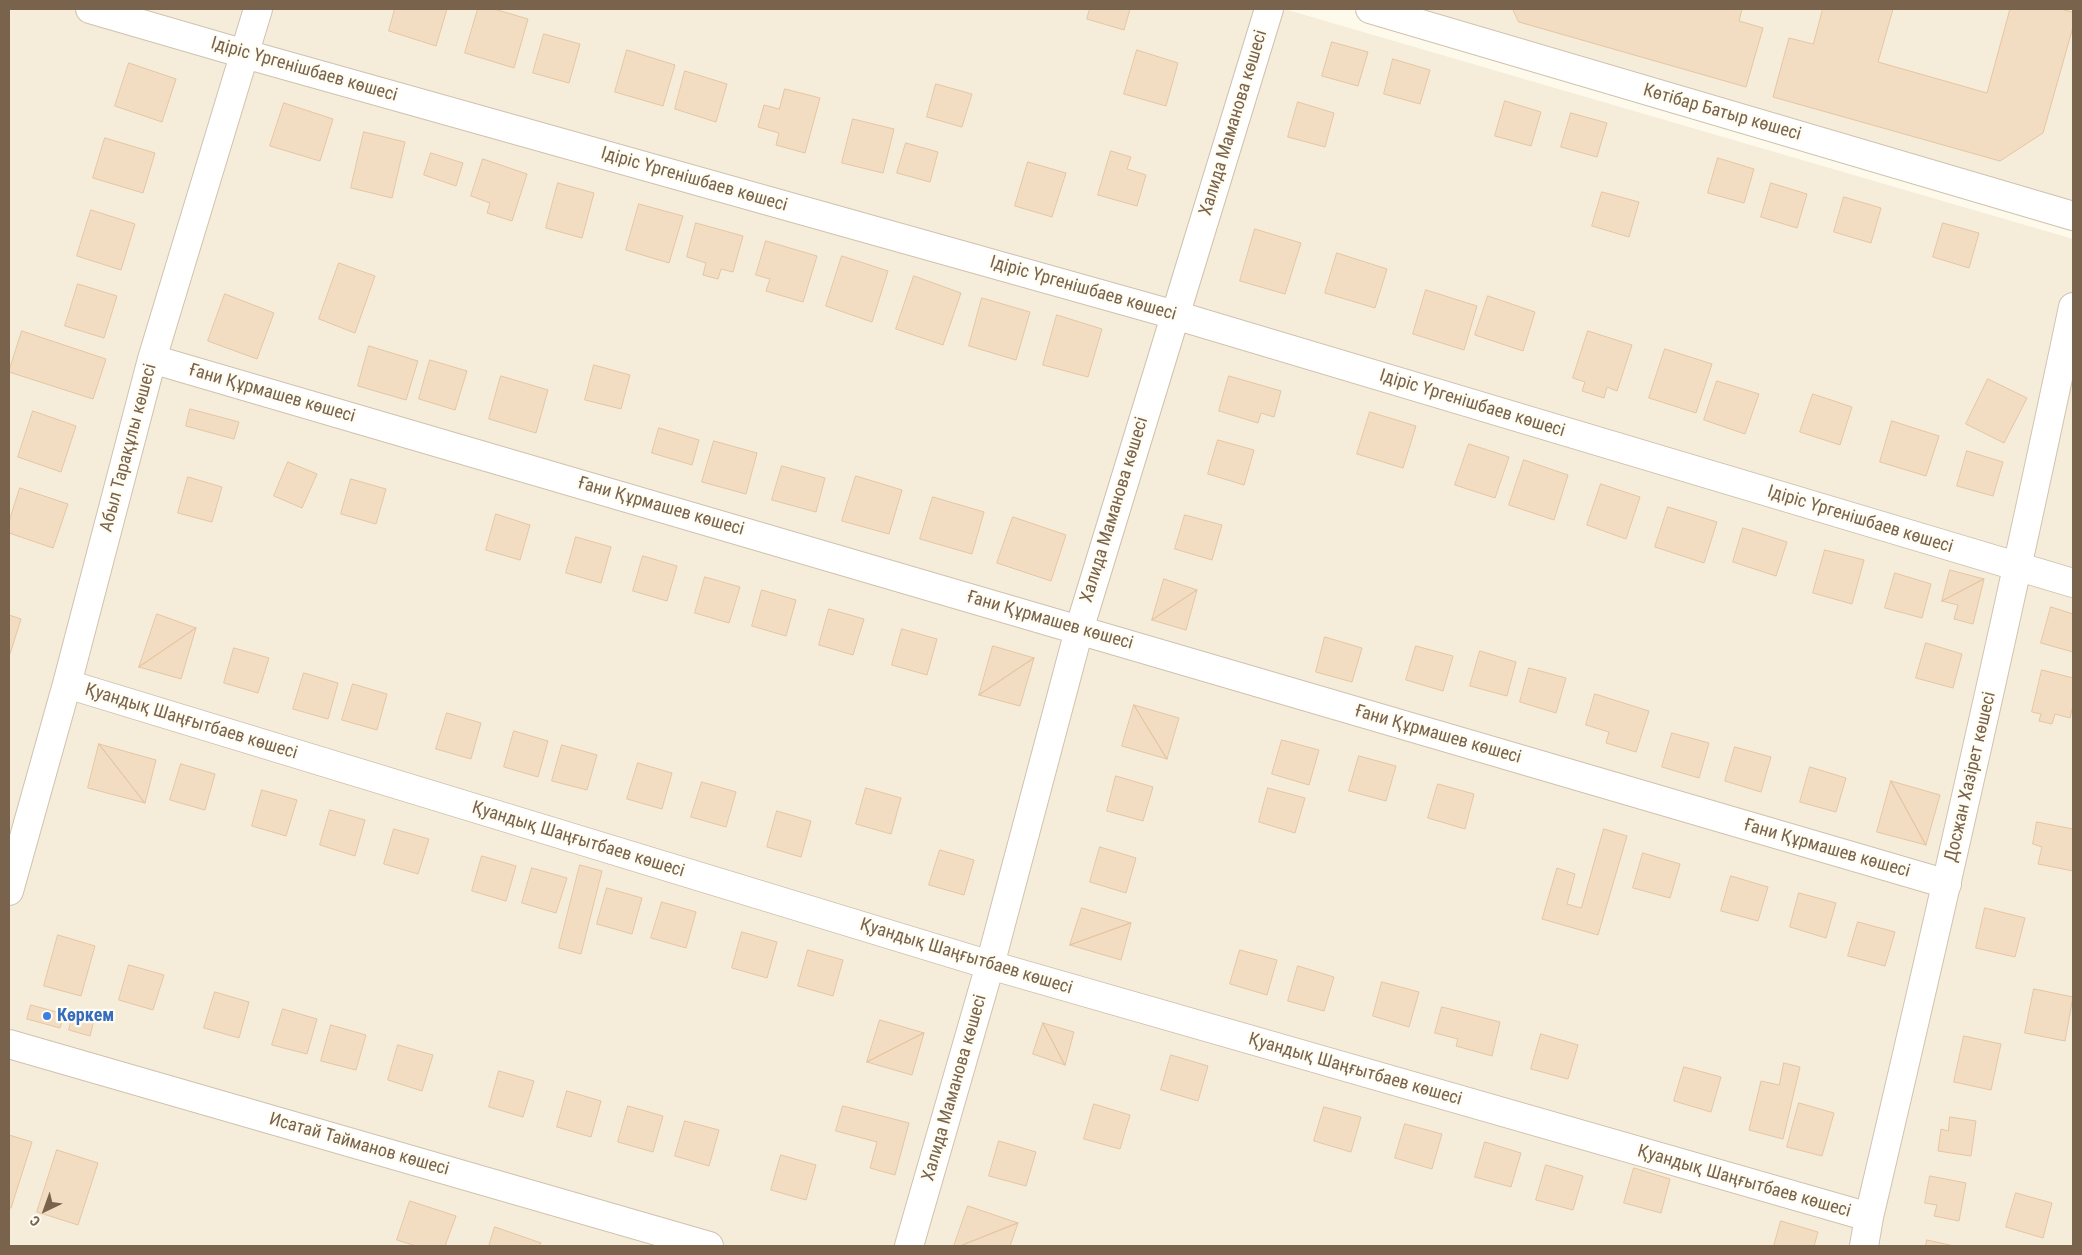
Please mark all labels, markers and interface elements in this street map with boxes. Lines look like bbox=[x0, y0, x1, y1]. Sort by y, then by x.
street label: Халида Маманова көшесі bbox=[1195, 28, 1273, 218]
street label: Ідіріс Үргенішбаев көшесі bbox=[208, 33, 400, 107]
street label: Көтібар Батыр көшесі bbox=[1641, 80, 1803, 146]
street label: Ідіріс Үргенішбаев көшесі bbox=[598, 143, 790, 217]
street label: Ідіріс Үргенішбаев көшесі bbox=[987, 252, 1179, 326]
street label: Ғани Құрмашев көшесі bbox=[187, 360, 357, 428]
street label: Абыл Тарақұлы көшесі bbox=[96, 362, 162, 534]
street label: Ідіріс Үргенішбаев көшесі bbox=[1377, 365, 1567, 443]
street label: Халида Маманова көшесі bbox=[1076, 415, 1154, 605]
street label: Ғани Құрмашев көшесі bbox=[576, 473, 746, 541]
street label: Ідіріс Үргенішбаев көшесі bbox=[1765, 481, 1955, 559]
street label: Ғани Құрмашев көшесі bbox=[965, 587, 1135, 655]
street label: Қуандық Шаңғытбаев көшесі bbox=[82, 679, 300, 765]
street label: Досжан Хазірет көшесі bbox=[1941, 690, 2001, 864]
street label: Ғани Құрмашев көшесі bbox=[1353, 701, 1523, 769]
street label: Қуандық Шаңғытбаев көшесі bbox=[469, 797, 687, 883]
street label: Ғани Құрмашев көшесі bbox=[1742, 815, 1912, 883]
street label: Қуандық Шаңғытбаев көшесі bbox=[857, 914, 1075, 1000]
street label: Халида Маманова көшесі bbox=[918, 992, 992, 1184]
place label: Көркем bbox=[57, 1005, 114, 1027]
marker: Көркем bbox=[41, 1010, 53, 1022]
street label: Қуандық Шаңғытбаев көшесі bbox=[1246, 1029, 1464, 1111]
street label: Исатай Тайманов көшесі bbox=[267, 1109, 451, 1181]
street label: Қуандық Шаңғытбаев көшесі bbox=[1635, 1141, 1853, 1223]
north arrow bbox=[20, 1185, 70, 1235]
text: С bbox=[27, 1213, 43, 1230]

